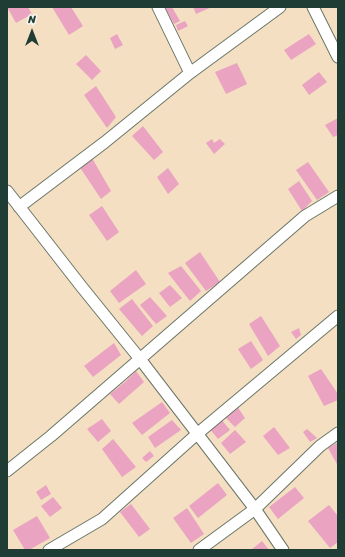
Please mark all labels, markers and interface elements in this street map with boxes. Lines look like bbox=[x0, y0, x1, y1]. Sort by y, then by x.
text: N bbox=[28, 10, 36, 29]
north arrow bbox=[12, 12, 52, 52]

